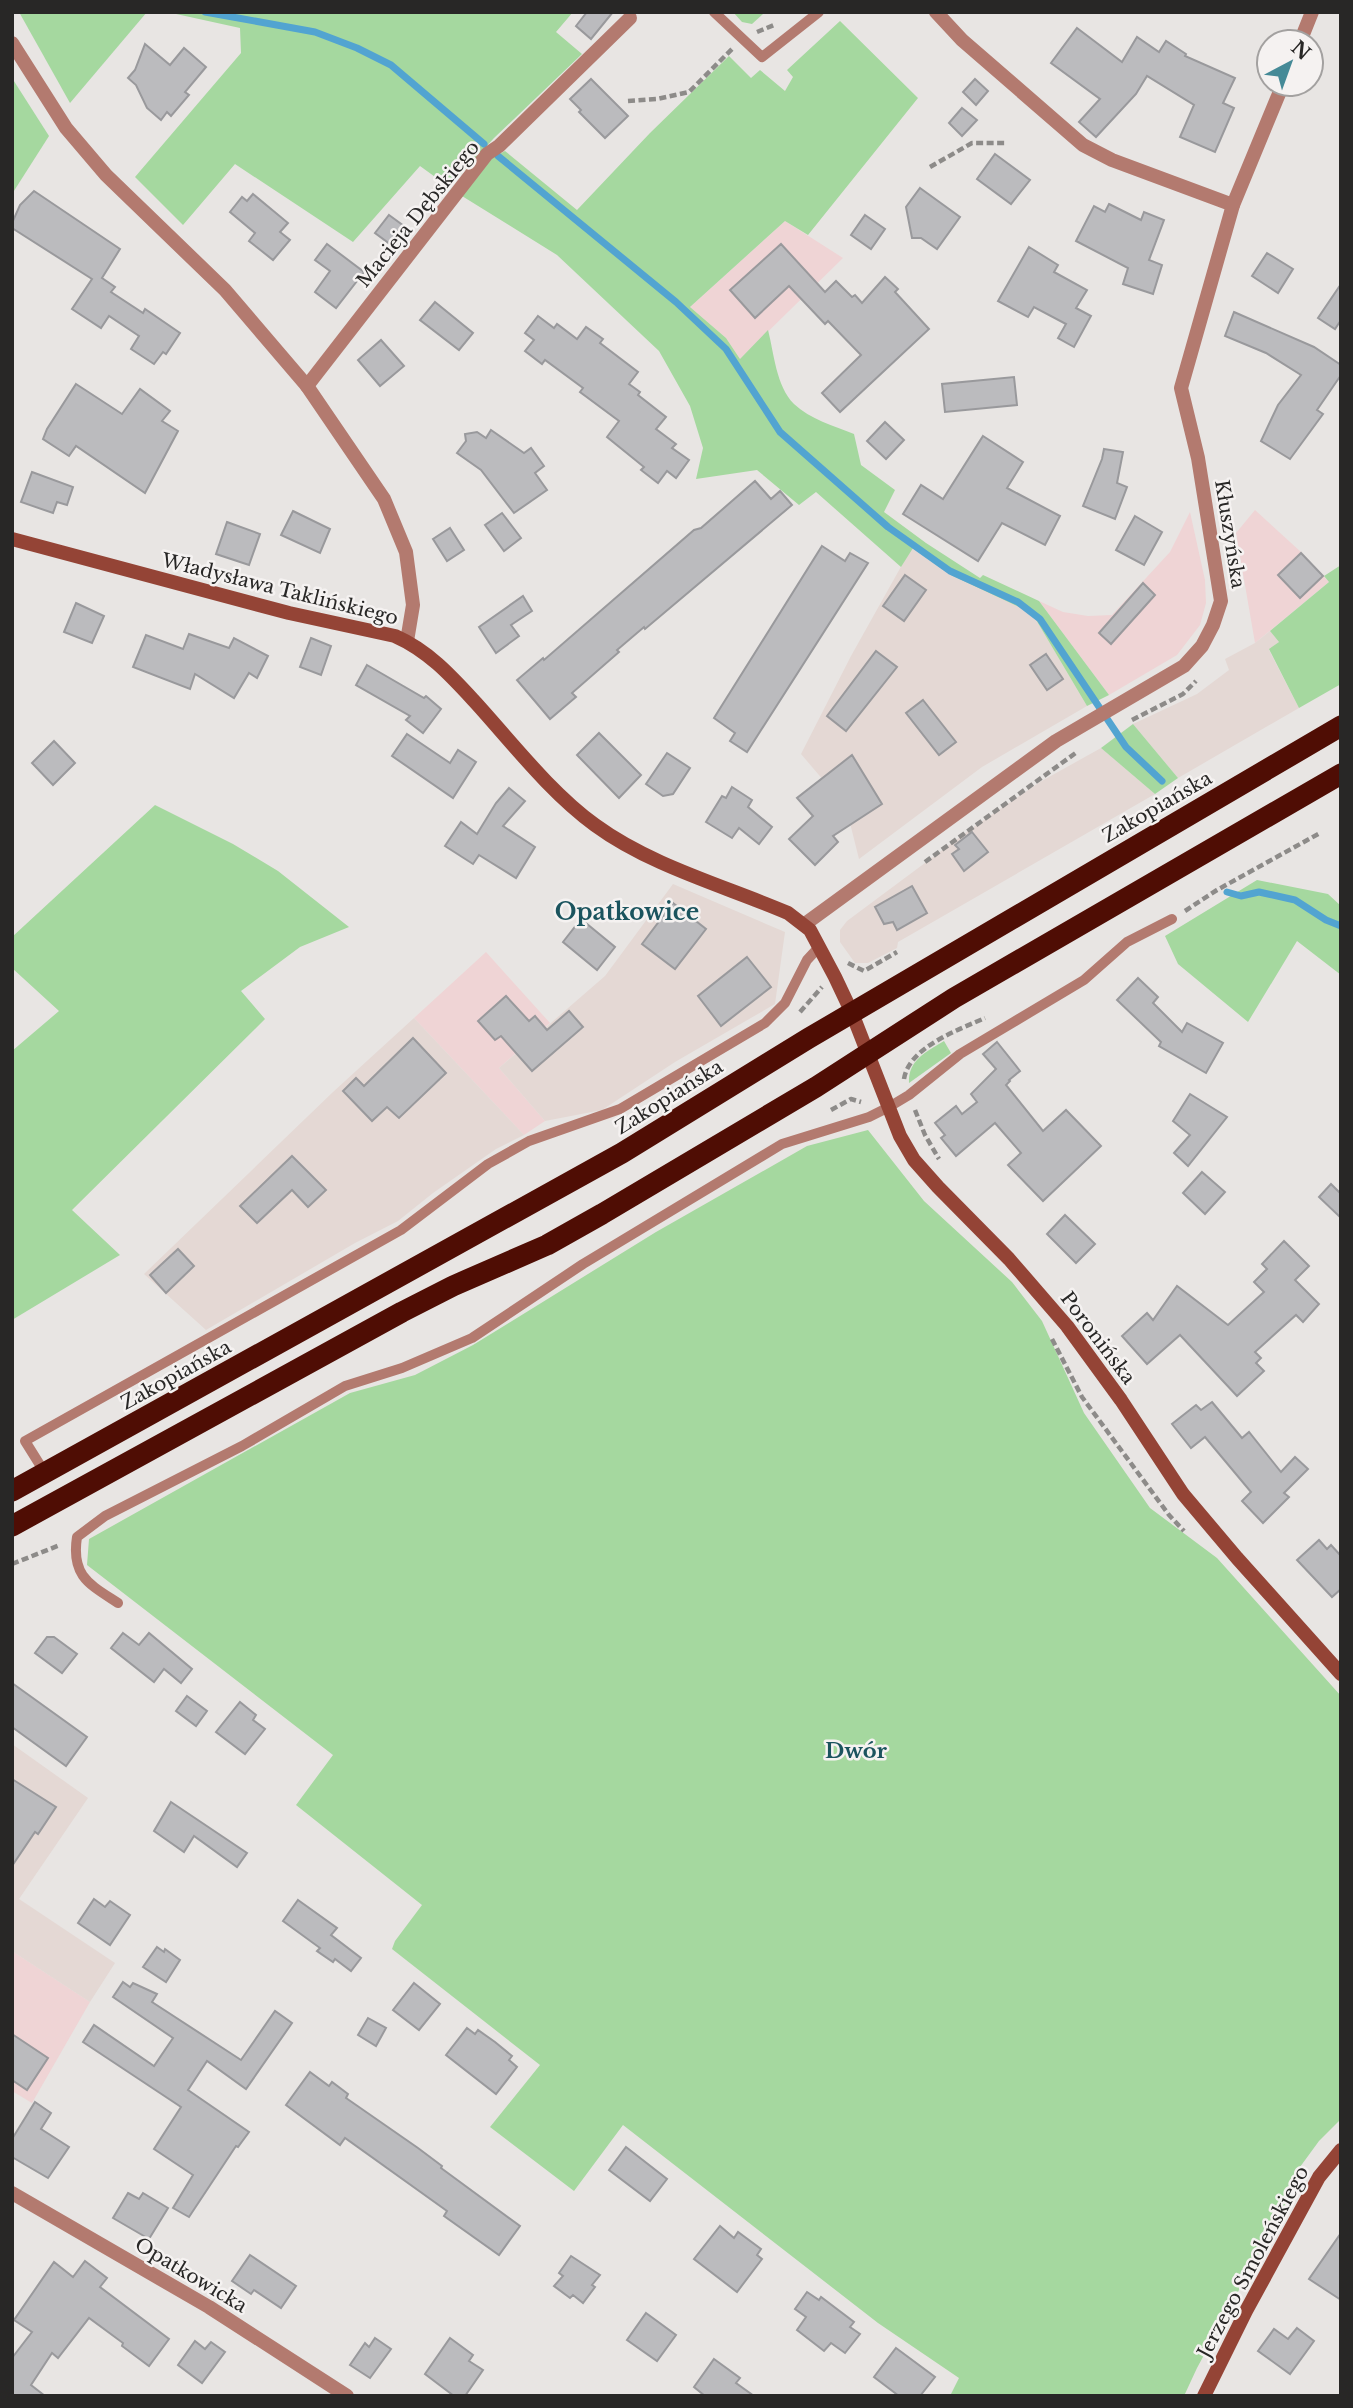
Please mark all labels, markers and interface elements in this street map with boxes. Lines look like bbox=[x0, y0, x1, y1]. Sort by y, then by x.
north arrow bbox=[1255, 28, 1325, 98]
text: N bbox=[1287, 36, 1315, 65]
street label: Macieja Dębskiego bbox=[352, 136, 484, 292]
street label: Kłuszyńska bbox=[1210, 478, 1250, 590]
street label: Władysława Taklińskiego bbox=[158, 548, 401, 630]
street label: Zakopiańska bbox=[1098, 766, 1216, 848]
district label: Opatkowice bbox=[555, 898, 699, 926]
street label: Zakopiańska bbox=[611, 1055, 727, 1139]
street label: Poronińska bbox=[1056, 1287, 1140, 1389]
street label: Zakopiańska bbox=[117, 1335, 236, 1415]
district label: Dwór bbox=[825, 1738, 888, 1764]
street label: Jerzego Smoleńskiego bbox=[1191, 2162, 1313, 2365]
street label: Opatkowicka bbox=[131, 2233, 252, 2318]

